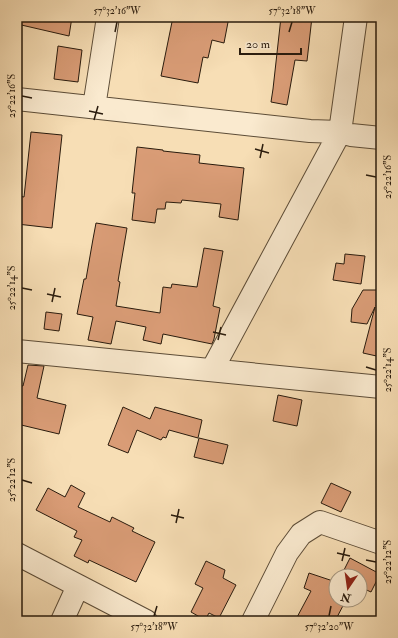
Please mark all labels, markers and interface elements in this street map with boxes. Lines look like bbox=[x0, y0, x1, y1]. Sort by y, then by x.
text: 57°32'16"W bbox=[93, 5, 141, 17]
text: 57°32'18"W bbox=[269, 5, 316, 17]
scale bar bbox=[240, 30, 301, 56]
text: 20 m bbox=[246, 37, 271, 52]
text: 25°22'16"S bbox=[6, 74, 18, 118]
text: 25°22'16"S bbox=[382, 155, 394, 199]
text: 25°22'14"S bbox=[6, 266, 18, 310]
text: 25°22'14"S bbox=[382, 348, 394, 392]
text: 25°22'12"S bbox=[6, 458, 18, 502]
text: 25°22'12"S bbox=[382, 540, 394, 584]
north arrow bbox=[328, 568, 368, 608]
text: N bbox=[338, 590, 353, 605]
text: 57°32'18"W bbox=[131, 621, 178, 633]
text: 57°32'20"W bbox=[305, 621, 354, 633]

